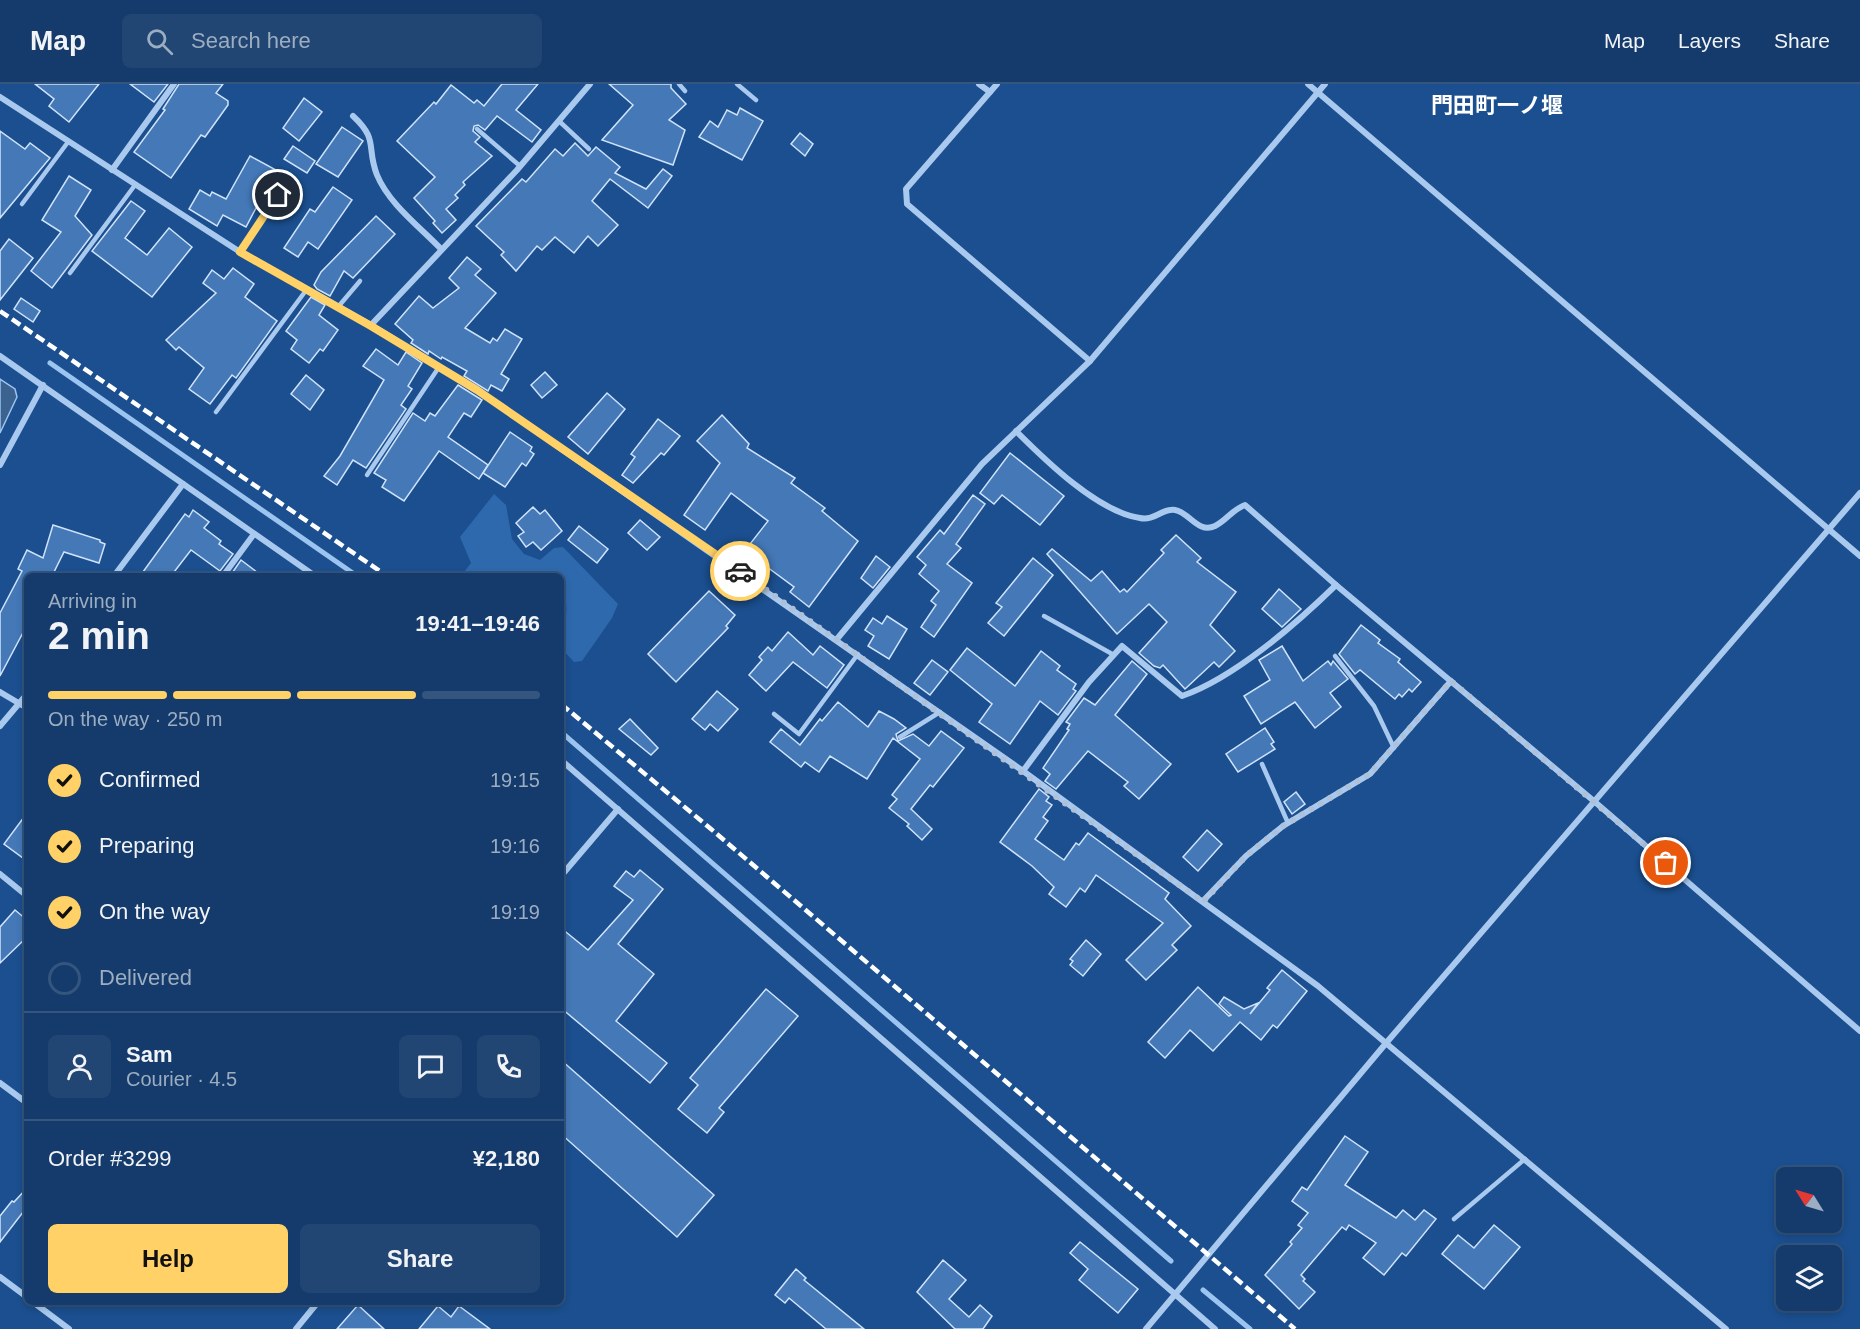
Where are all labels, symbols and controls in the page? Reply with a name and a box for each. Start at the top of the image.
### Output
search box [122,14,542,68]
text: Map [30,25,86,56]
icon: search [143,25,176,58]
text: Search here [191,28,311,53]
text: Map [1604,29,1645,52]
text: Layers [1678,29,1741,52]
text: Share [1774,29,1830,52]
district label: 門田町一ノ堰 [1431,93,1563,118]
pin [252,169,303,220]
icon: home [261,178,294,211]
courier [710,541,770,601]
icon: car [724,555,757,588]
text: Arriving in [48,590,137,612]
text: 19:41–19:46 [415,611,540,636]
text: 2 min [48,614,150,657]
text: On the way · 250 m [48,708,223,730]
icon: check [48,764,81,797]
text: Confirmed [99,767,200,792]
text: 19:15 [490,769,540,791]
icon: check [48,830,81,863]
text: Preparing [99,833,194,858]
text: 19:16 [490,835,540,857]
pin [1640,837,1691,888]
icon: bag [1649,846,1682,879]
icon: check [48,896,81,929]
text: On the way [99,899,210,924]
text: 19:19 [490,901,540,923]
text: Delivered [99,965,192,990]
button: person [48,1035,111,1098]
button: chat [399,1035,462,1098]
button: phone [477,1035,540,1098]
text: Sam [126,1042,172,1067]
text: Courier · 4.5 [126,1068,237,1090]
text: Order #3299 [48,1146,172,1171]
text: ¥2,180 [473,1146,540,1171]
north arrow [1776,1167,1842,1233]
map controls [1776,1167,1842,1311]
button: Help [48,1224,288,1293]
button: Share [300,1224,540,1293]
button: layers [1776,1245,1842,1311]

